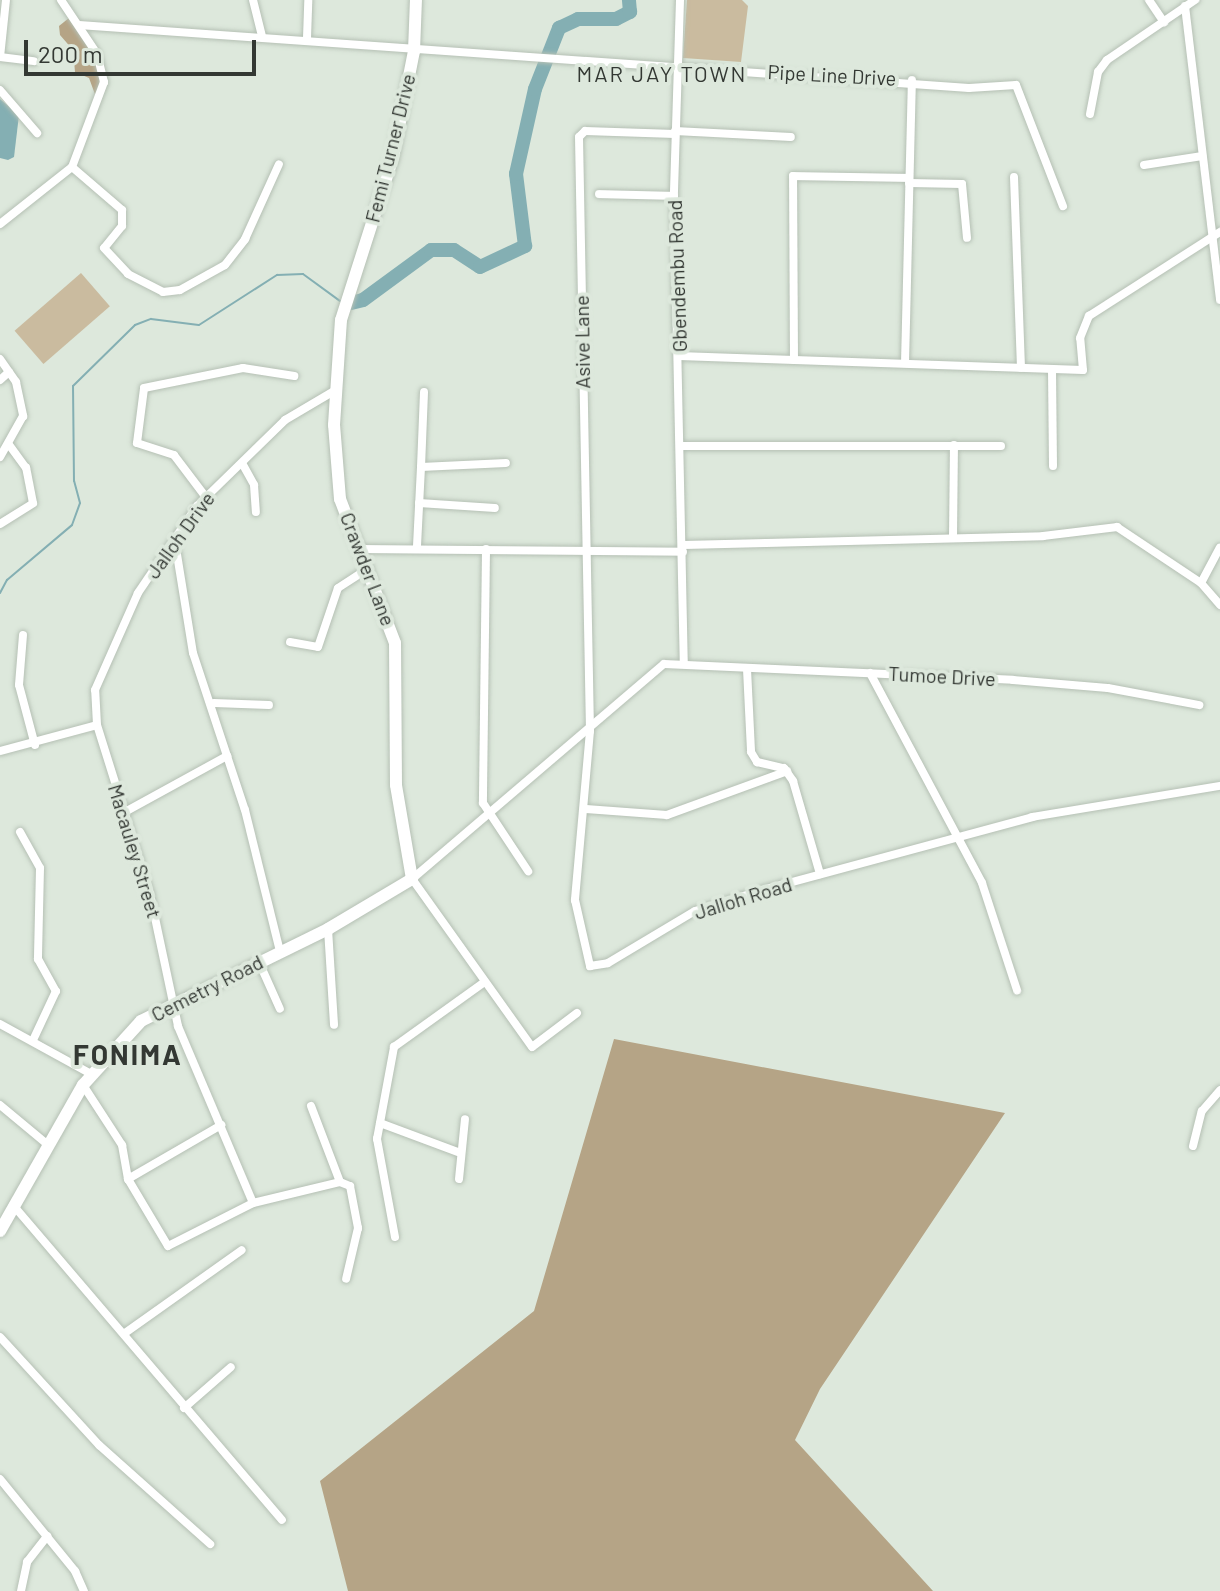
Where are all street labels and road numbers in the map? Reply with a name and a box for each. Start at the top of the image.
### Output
street label: Pipe Line Drive [767,60,897,90]
street label: Femi Turner Drive [360,71,420,225]
street label: Gbendembu Road [662,199,692,353]
street label: Asive Lane [569,295,595,389]
street label: Jalloh Drive [141,487,219,583]
street label: Crawder Lane [335,509,401,629]
street label: Tumoe Drive [888,661,996,691]
street label: Macauley Street [103,781,167,921]
street label: Jalloh Road [691,872,795,924]
street label: Cemetry Road [147,950,267,1026]

